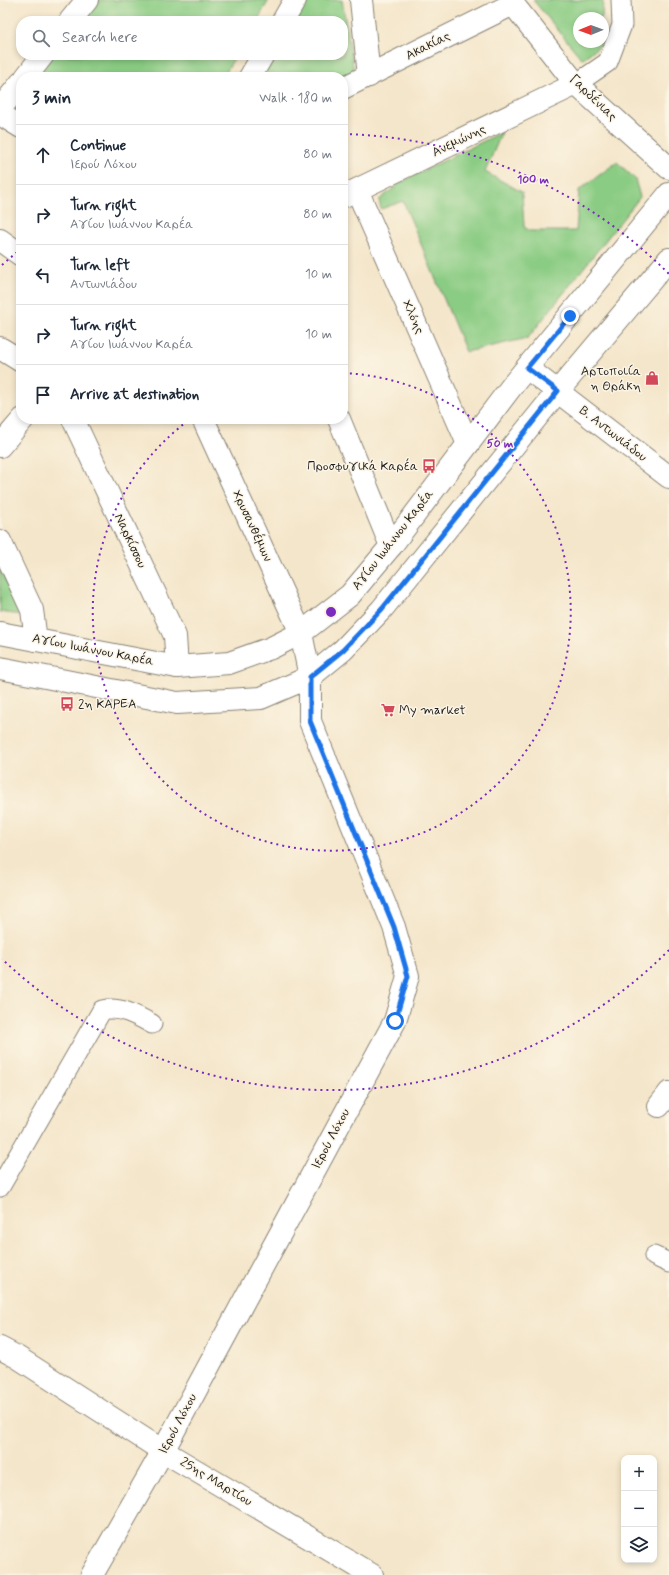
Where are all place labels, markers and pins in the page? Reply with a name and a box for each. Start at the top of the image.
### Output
place label: Αρτοποιία η Θράκη [581,363,641,395]
shop icon: Αρτοποιία η Θράκη [644,370,660,386]
place label: Προσφυγικά Καρέα [307,458,418,475]
bus stop icon: Προσφυγικά Καρέα [421,458,437,474]
centre of rings [324,605,338,619]
bus stop icon: 2η ΚΑΡΕΑ [59,696,75,712]
place label: 2η ΚΑΡΕΑ [78,696,137,713]
supermarket icon: My market [380,702,396,718]
place label: My market [399,702,466,719]

